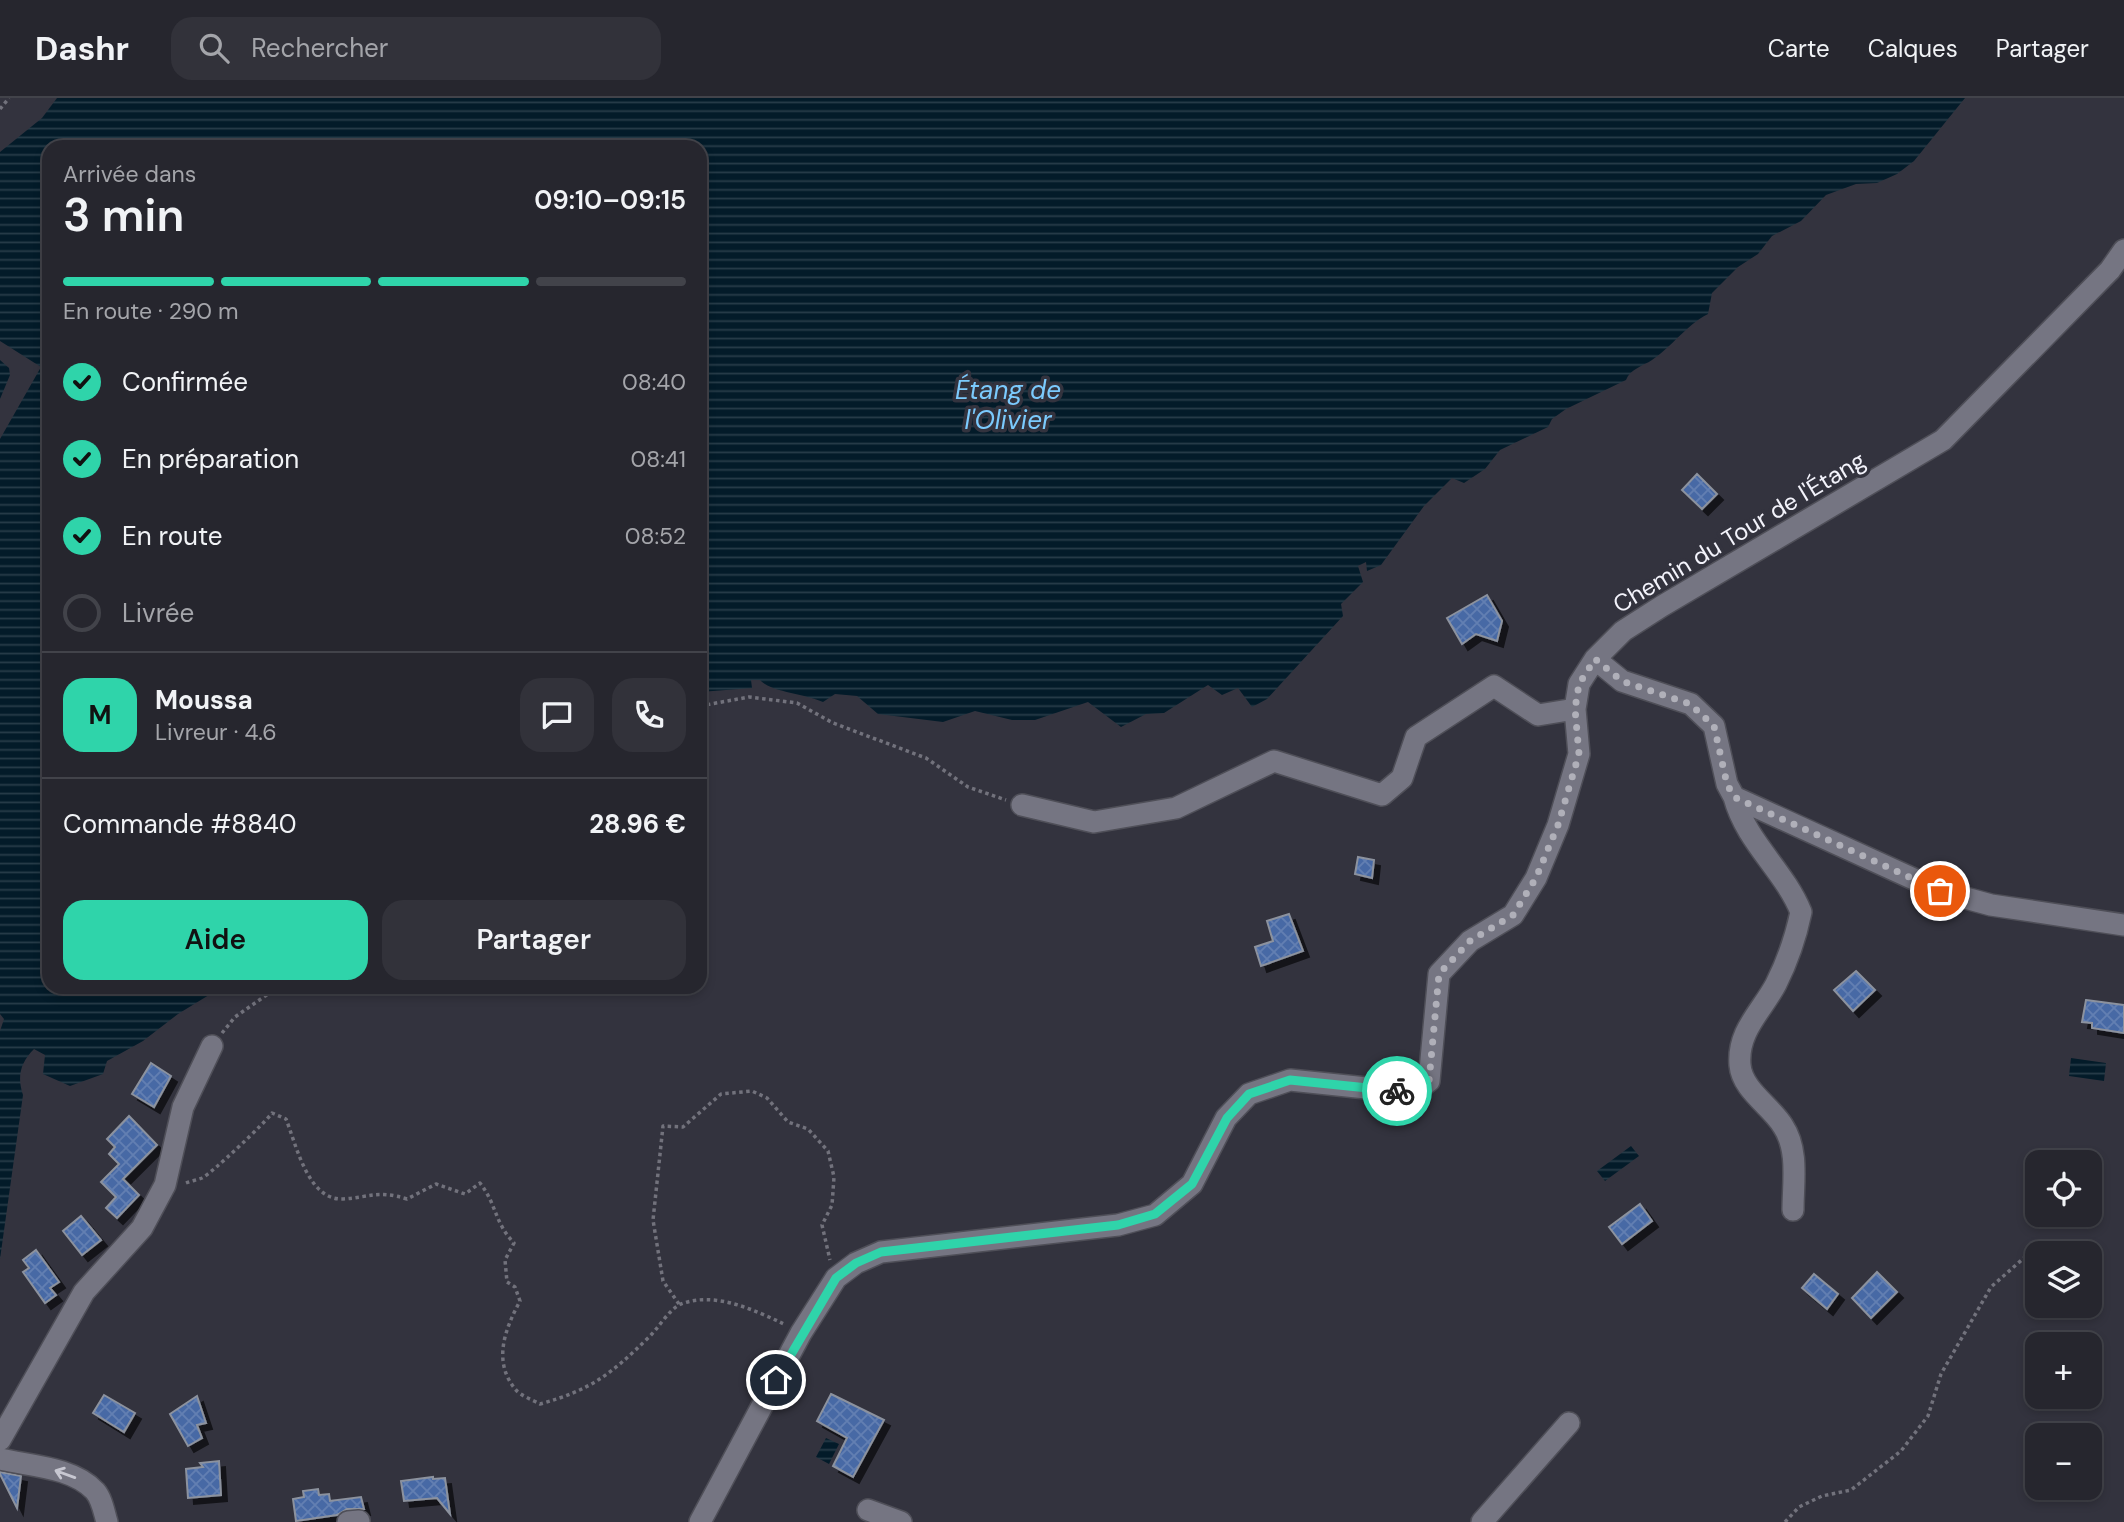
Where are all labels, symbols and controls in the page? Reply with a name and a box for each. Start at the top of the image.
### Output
search box [171,17,661,80]
text: Dashr [35,27,129,70]
icon: search [195,29,233,67]
text: Rechercher [251,31,388,65]
text: Carte [1768,33,1830,64]
text: Calques [1868,33,1958,64]
text: Partager [1996,33,2089,64]
text: Arrivée dans [63,159,196,189]
text: 09:10–09:15 [534,183,686,217]
text: 3 min [63,185,184,245]
text: En route · 290 m [63,296,239,326]
icon: check [63,363,101,401]
text: Confirmée [122,365,248,399]
text: 08:40 [622,367,686,397]
water label: Étang de l'Olivier [955,373,1061,437]
icon: check [63,440,101,478]
text: En préparation [122,442,299,476]
text: 08:41 [631,444,686,474]
street label: Chemin du Tour de l'Étang [1607,444,1871,620]
icon: check [63,517,101,555]
text: En route [122,519,223,553]
text: 08:52 [625,521,686,551]
text: Livrée [122,596,194,630]
button: chat [520,678,594,752]
button: phone [612,678,686,752]
text: Moussa [155,683,253,717]
text: M [88,698,112,732]
text: Livreur · 4.6 [155,717,277,747]
text: Commande #8840 [63,807,297,841]
text: 28.96 € [589,807,686,841]
pin [1910,861,1970,921]
icon: bag [1921,872,1959,910]
button: Aide [63,900,368,980]
button: Partager [382,900,686,980]
courier [1362,1056,1432,1126]
icon: bike [1378,1072,1416,1110]
map controls [2025,1150,2102,1500]
button: locate [2025,1150,2102,1227]
button: layers [2025,1241,2102,1318]
button: + [2025,1332,2102,1409]
pin [746,1350,806,1410]
icon: home [757,1361,795,1399]
button: − [2025,1423,2102,1500]
one-way arrow [55,1467,77,1480]

